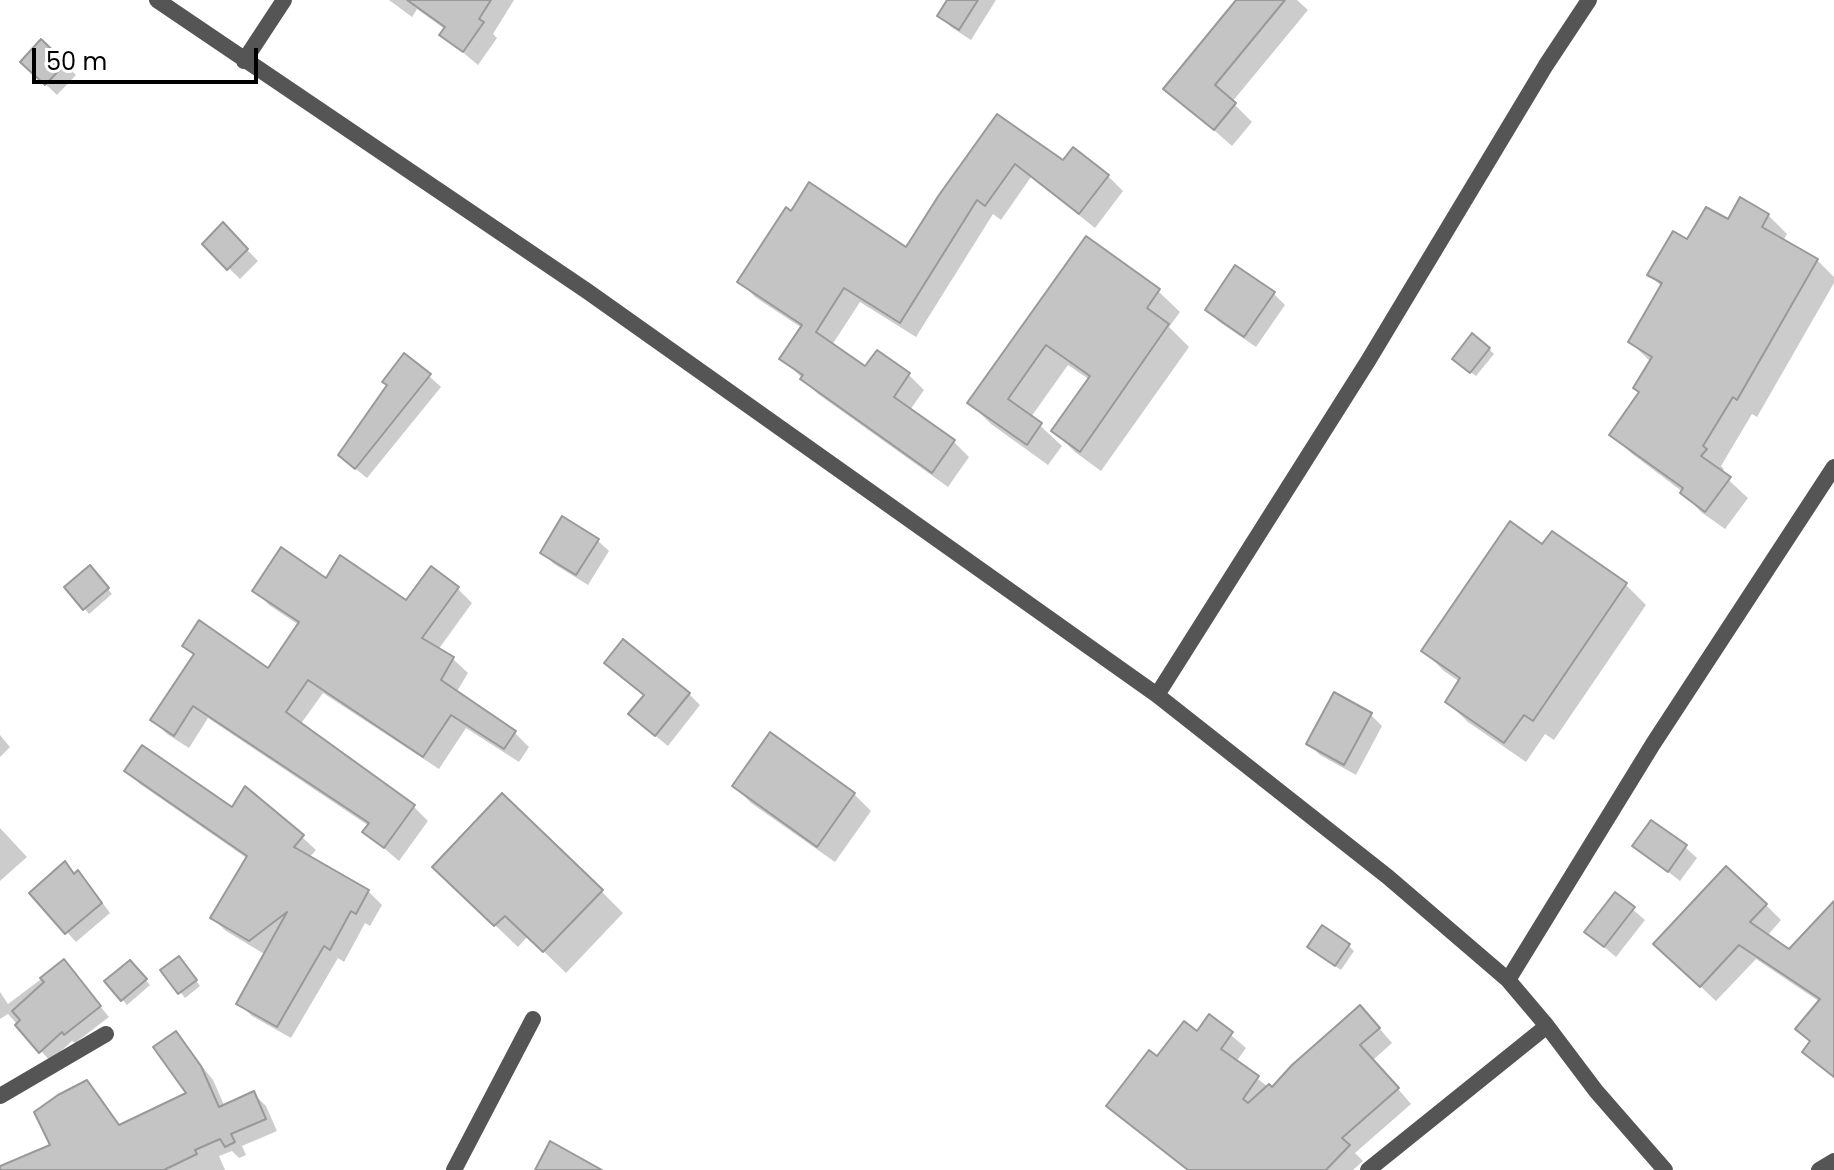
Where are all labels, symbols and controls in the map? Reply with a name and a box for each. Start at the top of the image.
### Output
scale bar [36,32,262,82]
text: 50 m [46,45,107,78]

